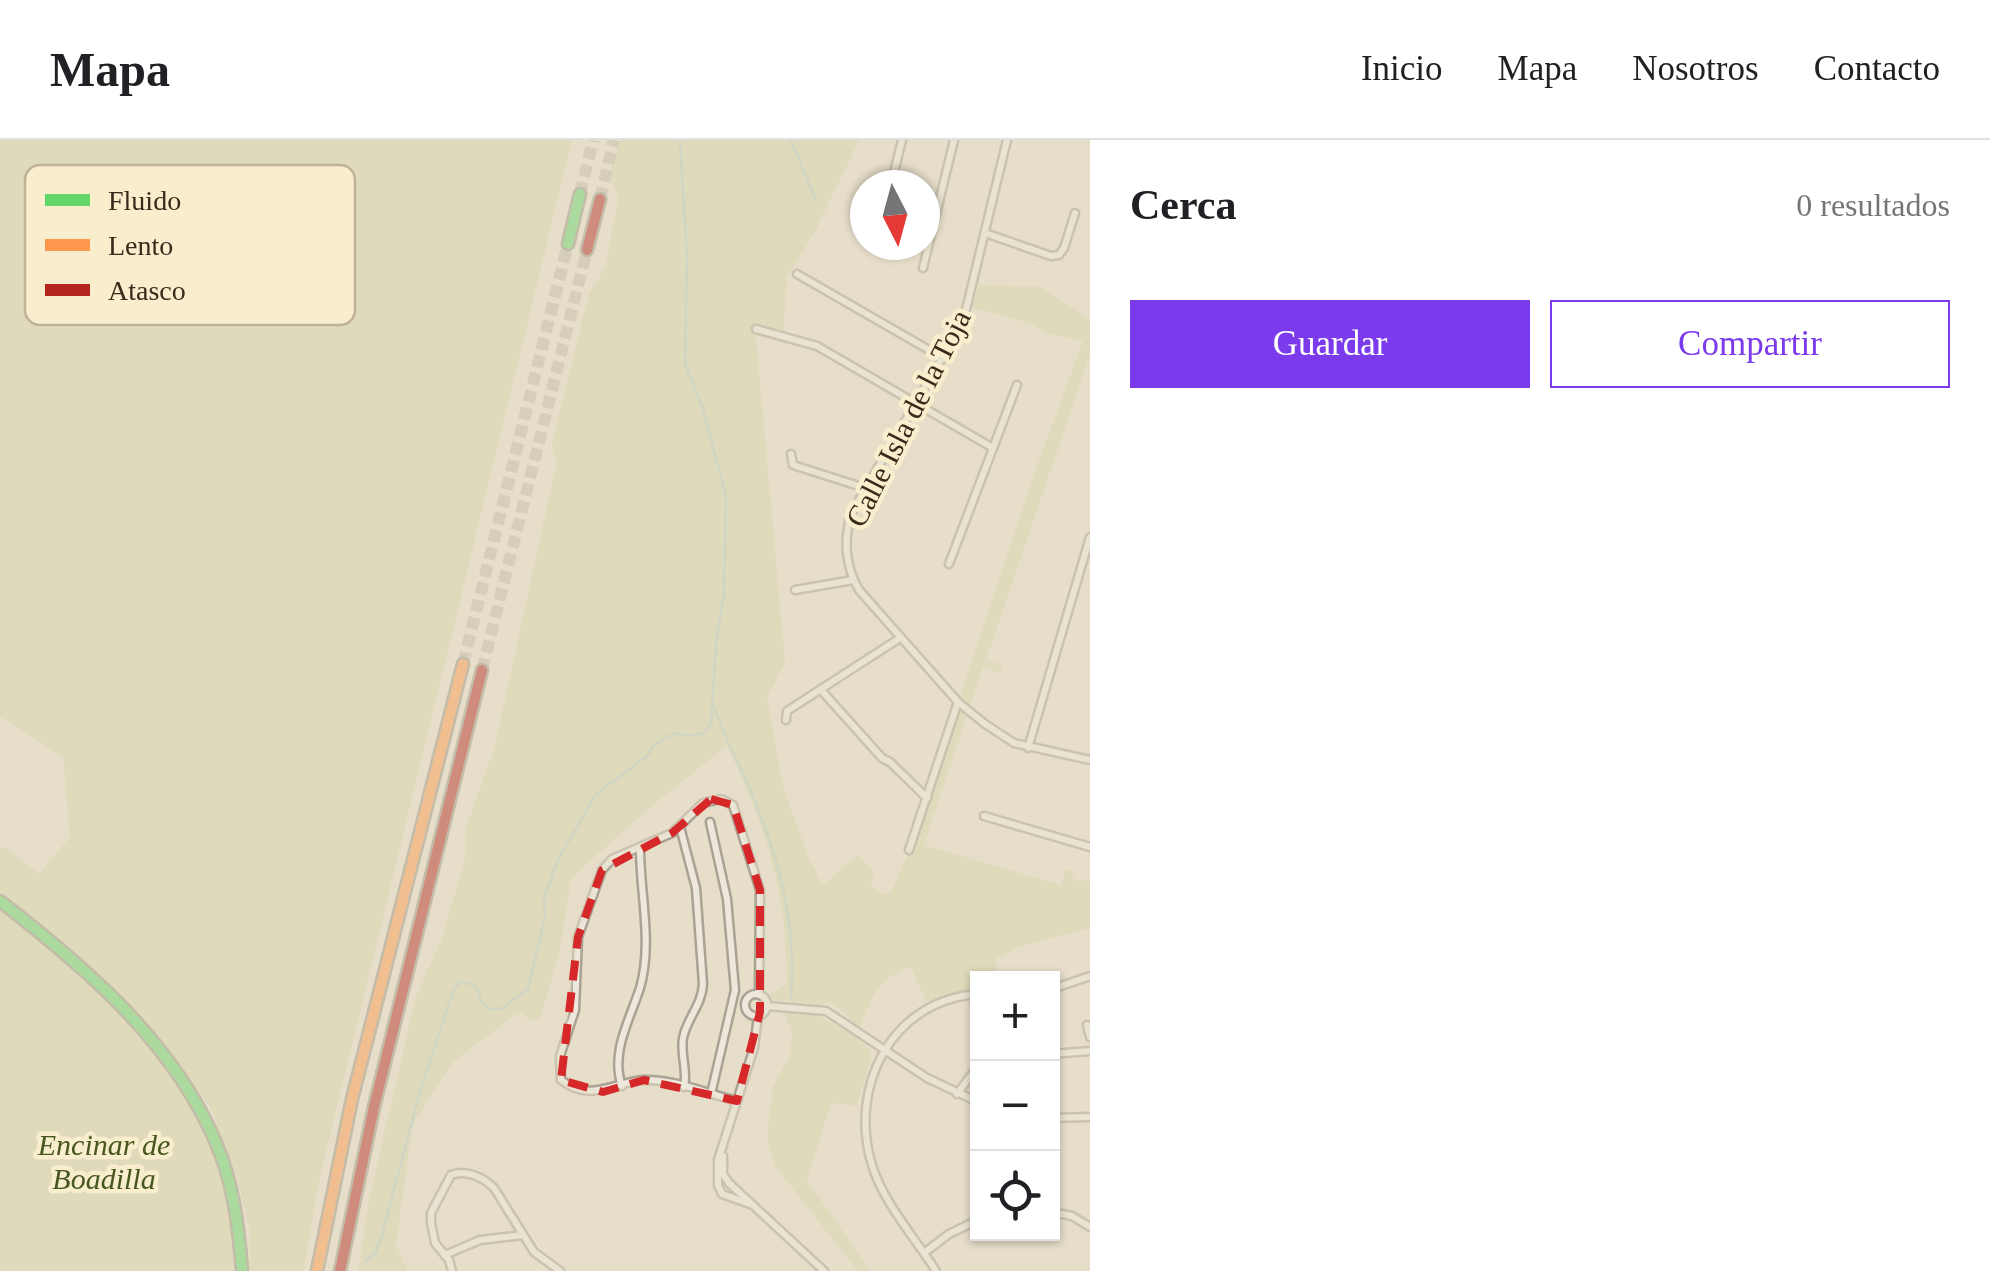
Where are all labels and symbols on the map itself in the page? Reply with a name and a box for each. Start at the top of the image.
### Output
legend [25,165,355,325]
north arrow [850,170,940,260]
text: Fluido [108,185,181,216]
text: Lento [108,230,173,261]
text: Atasco [108,275,186,306]
street label: Calle Isla de la Toja [839,304,977,532]
park label: Encinar de Boadilla [37,1128,170,1195]

